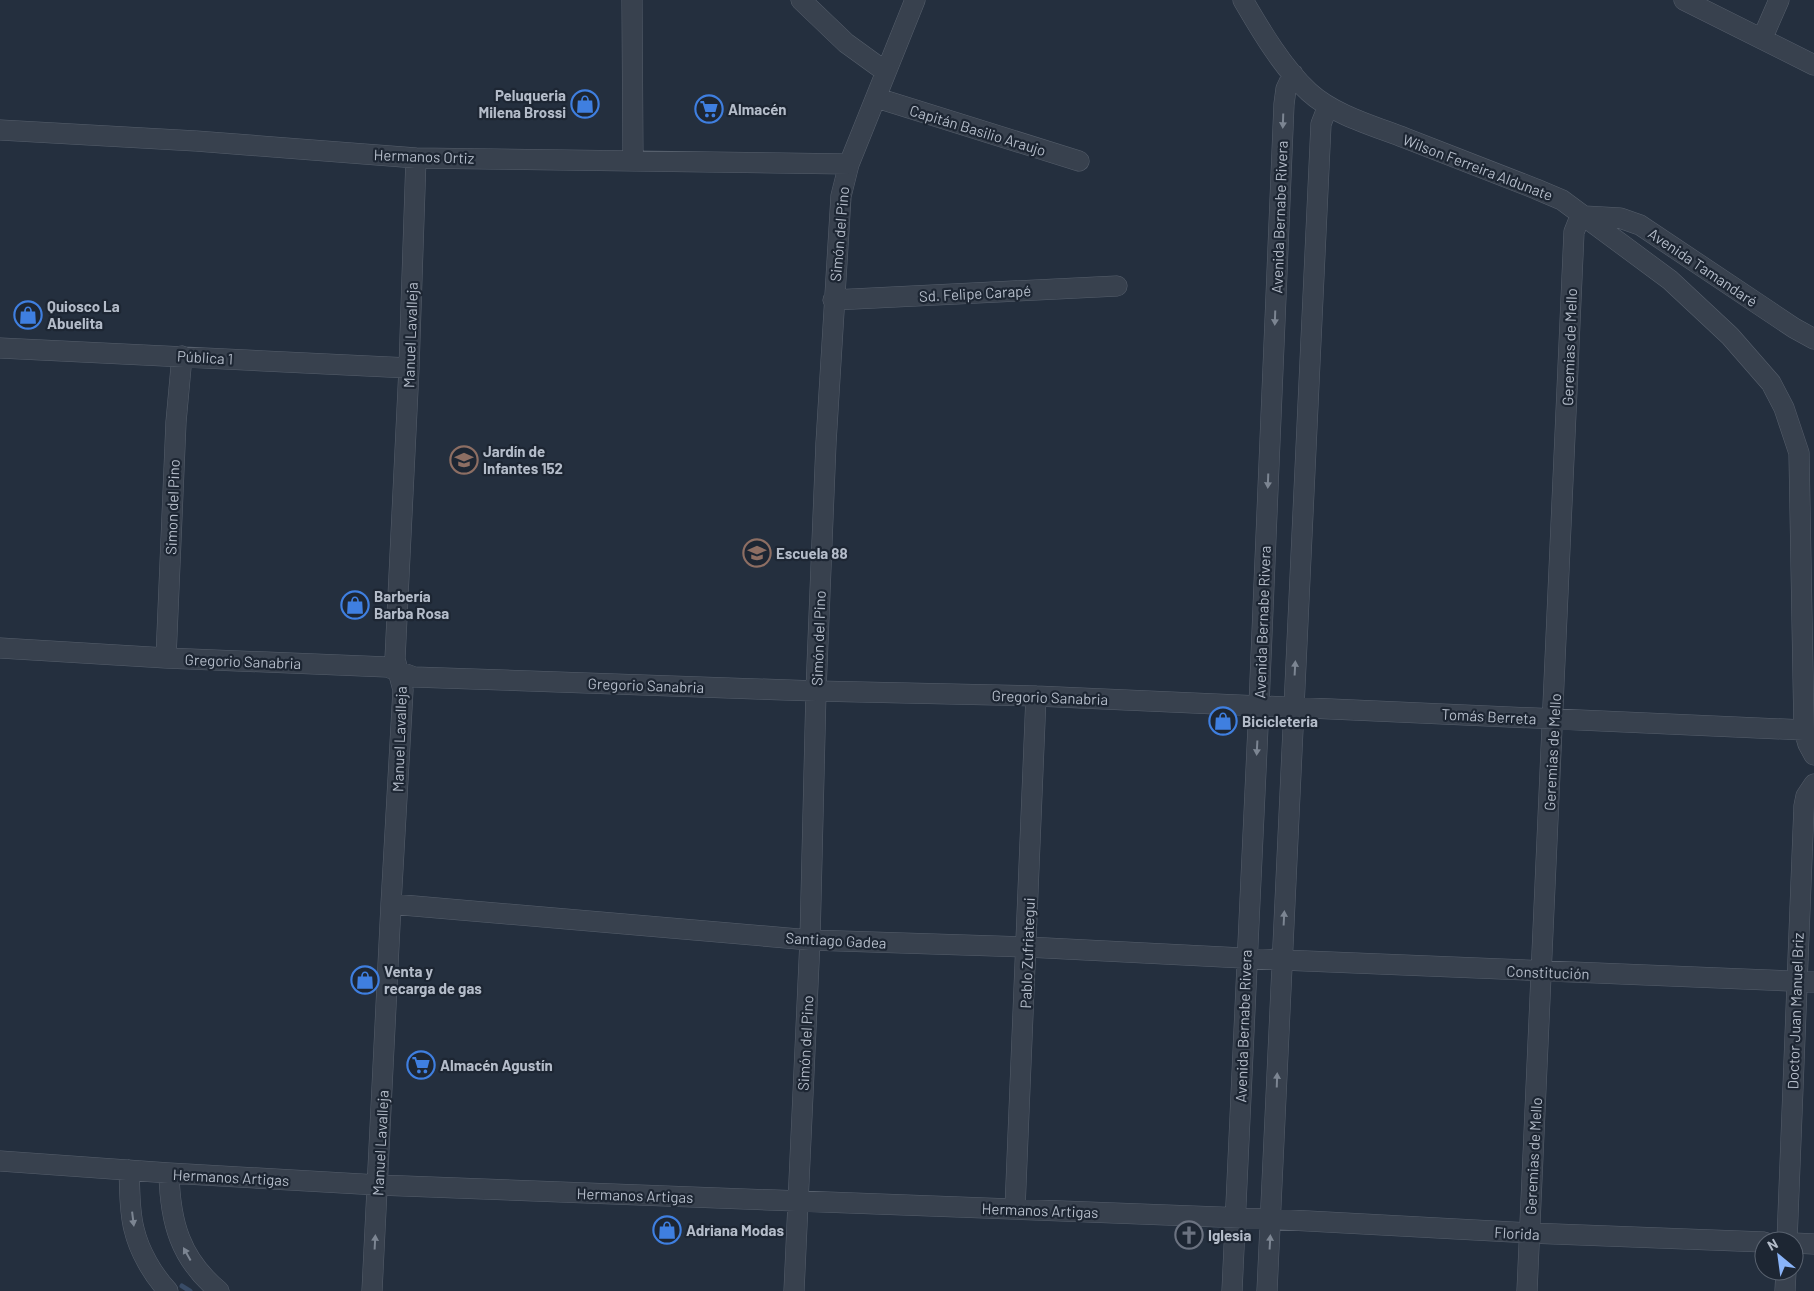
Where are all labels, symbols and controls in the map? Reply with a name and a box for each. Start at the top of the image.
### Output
place label: Peluqueria Milena Brossi [478,86,566,121]
shop icon: Peluqueria Milena Brossi [570,89,600,119]
supermarket icon: Almacén [694,94,724,124]
place label: Almacén [728,100,787,118]
street label: Capitán Basilio Araujo [908,101,1048,159]
one-way arrow [1279,113,1287,129]
street label: Wilson Ferreira Aldunate [1400,130,1556,204]
street label: Avenida Bernabe Rivera [1267,140,1291,294]
street label: Hermanos Ortiz [373,145,475,167]
street label: Simón del Pino [826,186,852,282]
street label: Avenida Tamandaré [1645,224,1761,310]
street label: Sd. Felipe Carapé [918,281,1032,305]
street label: Manuel Lavalleja [399,282,421,388]
street label: Geremias de Mello [1558,288,1580,406]
place label: Quiosco La Abuelita [47,297,120,332]
shop icon: Quiosco La Abuelita [13,300,43,330]
one-way arrow [1270,310,1278,326]
street label: Pública 1 [176,347,234,367]
place label: Jardín de Infantes 152 [483,442,563,477]
school or university icon: Jardín de Infantes 152 [449,445,479,475]
street label: Simon del Pino [161,459,183,555]
one-way arrow [1264,473,1272,489]
school or university icon: Escuela 88 [742,538,772,568]
place label: Escuela 88 [776,544,848,562]
street label: Avenida Bernabe Rivera [1250,545,1274,699]
place label: Barbería Barba Rosa [374,587,449,622]
shop icon: Barbería Barba Rosa [340,590,370,620]
street label: Simón del Pino [807,590,829,686]
street label: Gregorio Sanabria [184,650,302,672]
one-way arrow [1292,660,1300,676]
street label: Gregorio Sanabria [587,674,705,696]
street label: Manuel Lavalleja [388,686,410,792]
street label: Gregorio Sanabria [991,686,1109,708]
street label: Geremias de Mello [1540,693,1564,811]
street label: Tomás Berreta [1441,705,1537,727]
shop icon: Bicicleteria [1208,706,1238,736]
place label: Bicicleteria [1242,712,1318,730]
one-way arrow [1252,740,1260,756]
street label: Pablo Zufriategui [1016,897,1038,1009]
one-way arrow [1280,909,1288,925]
street label: Santiago Gadea [785,928,887,952]
street label: Doctor Juan Manuel Briz [1783,932,1807,1090]
street label: Avenida Bernabe Rivera [1231,949,1255,1103]
place label: Venta y recarga de gas [384,962,482,997]
street label: Constitución [1506,962,1590,982]
shop icon: Venta y recarga de gas [350,965,380,995]
street label: Simón del Pino [794,995,816,1091]
supermarket icon: Almacén Agustín [406,1050,436,1080]
place label: Almacén Agustín [440,1056,553,1074]
one-way arrow [1273,1072,1281,1088]
street label: Manuel Lavalleja [368,1090,392,1196]
street label: Geremias de Mello [1521,1097,1545,1215]
street label: Hermanos Artigas [172,1165,290,1189]
street label: Hermanos Artigas [576,1184,694,1206]
street label: Hermanos Artigas [981,1199,1099,1221]
one-way arrow [129,1211,137,1227]
shop icon: Adriana Modas [652,1215,682,1245]
church icon: Iglesia [1174,1220,1204,1250]
place label: Adriana Modas [686,1221,784,1239]
street label: Florida [1494,1223,1540,1243]
place label: Iglesia [1208,1226,1251,1244]
north arrow [1754,1231,1804,1281]
one-way arrow [371,1234,379,1250]
one-way arrow [1266,1234,1274,1250]
text: N [1764,1235,1781,1254]
one-way arrow [183,1248,192,1261]

